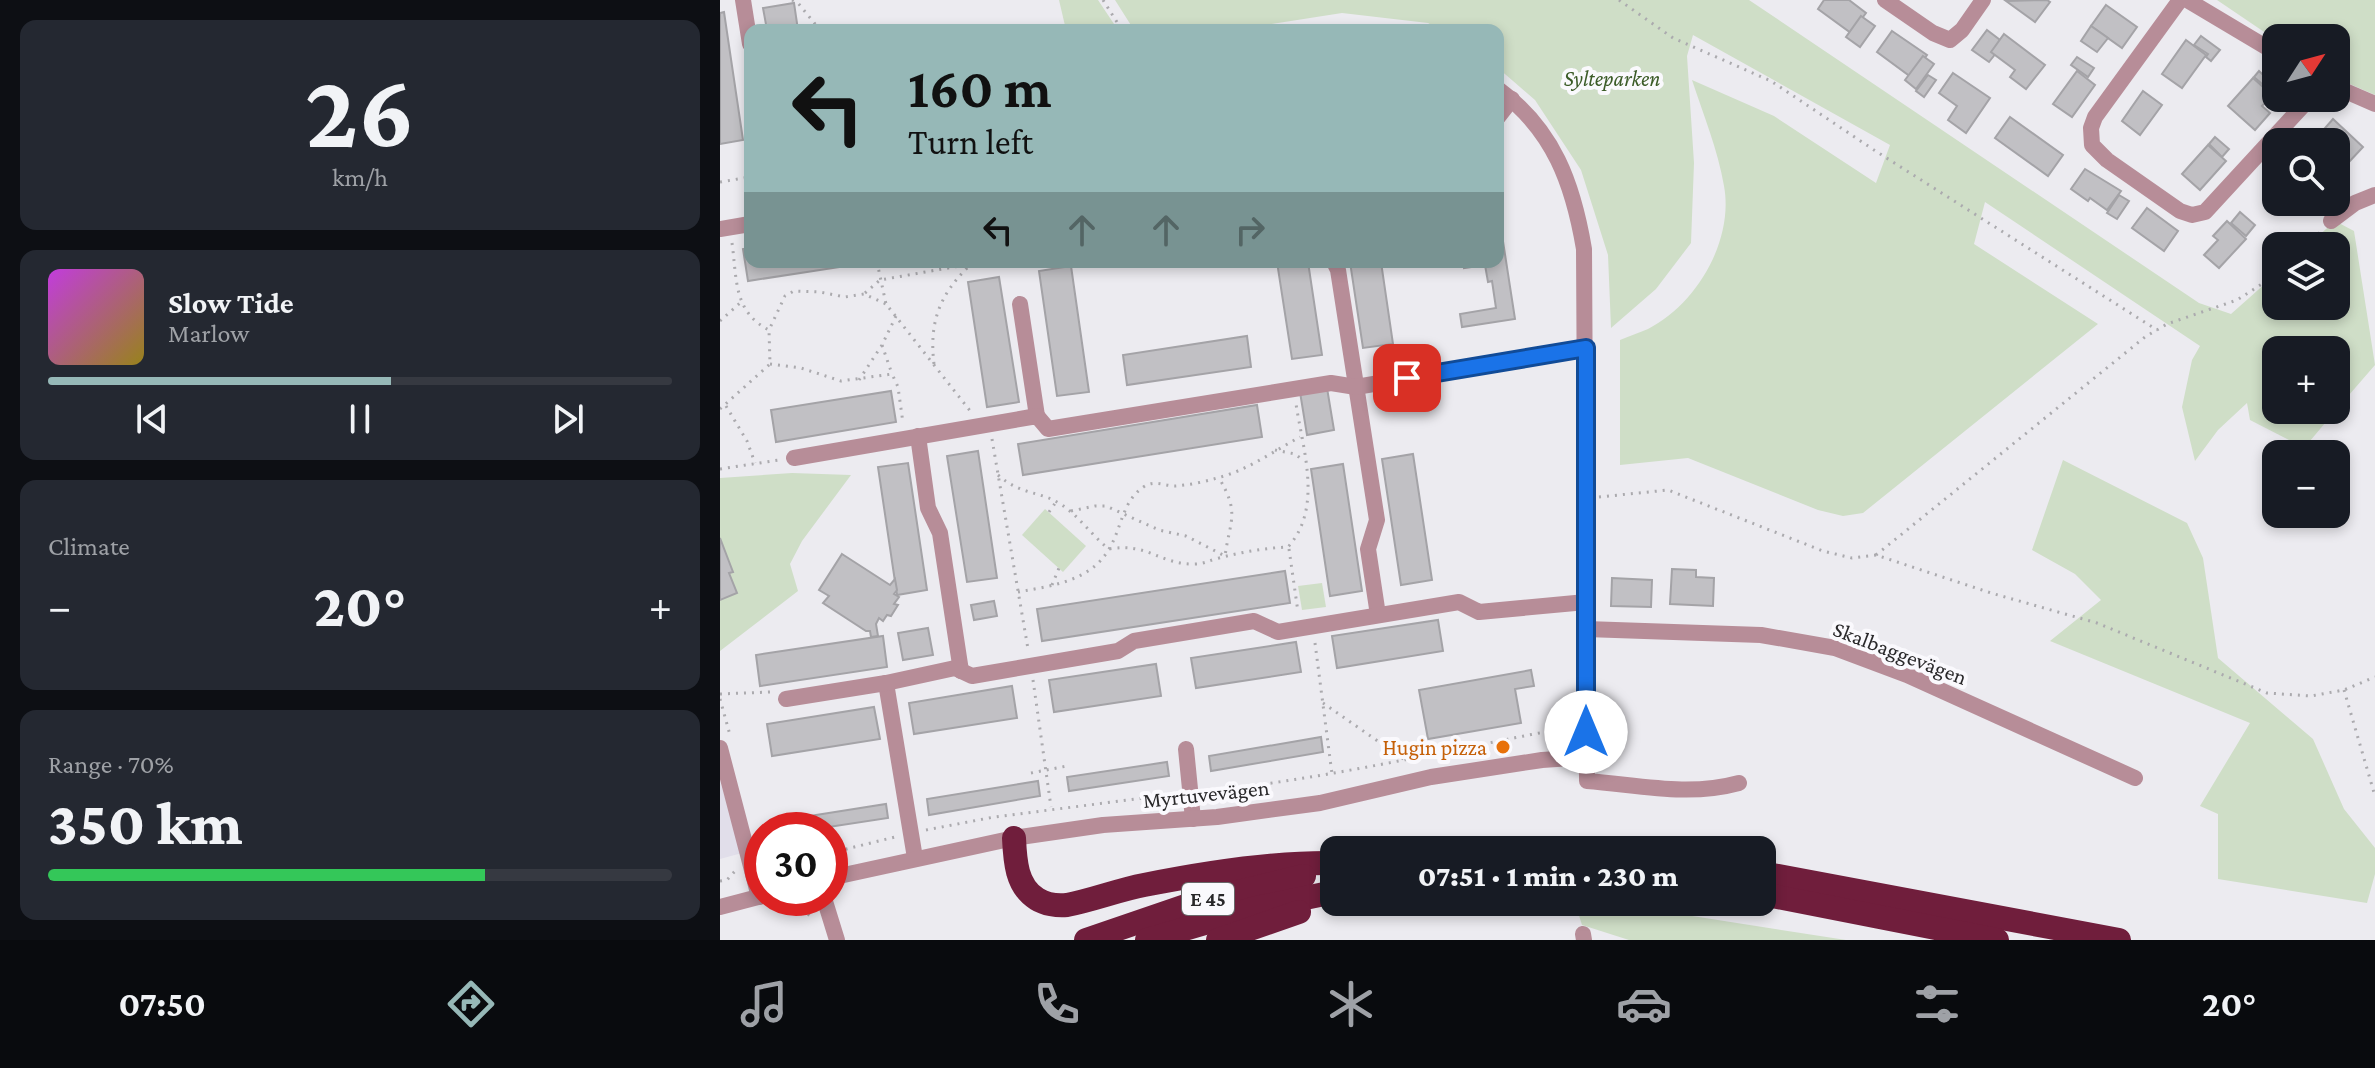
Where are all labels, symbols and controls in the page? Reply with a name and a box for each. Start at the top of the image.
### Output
north arrow [2262,24,2350,112]
map controls [2262,24,2350,528]
text: 26 [305,53,415,168]
icon: left [776,56,880,160]
text: 160 m [908,57,1052,119]
park label: Sylteparken [1564,66,1660,91]
text: Turn left [908,122,1033,162]
button: search [2262,128,2350,216]
text: km/h [332,163,388,192]
icon: left [976,208,1020,252]
icon: ahead [1060,208,1104,252]
icon: ahead [1144,208,1188,252]
icon: right [1228,208,1272,252]
button: layers [2262,232,2350,320]
text: Slow Tide [168,286,294,319]
text: Marlow [168,319,249,348]
button: + [2262,336,2350,424]
pin [1373,344,1441,412]
icon: arrive [1385,356,1429,400]
icon: previous [130,397,174,441]
icon: pause [338,397,382,441]
icon: next [546,397,590,441]
button: − [2262,440,2350,528]
text: Climate [48,532,130,561]
text: 20° [313,572,407,639]
text: − [48,582,71,630]
text: + [649,582,672,630]
street label: Skalbaggevägen [1830,616,1971,690]
position arrow [1544,690,1628,774]
place label: Hugin pizza [1382,735,1487,760]
marker: Hugin pizza [1494,738,1512,756]
text: Range · 70% [48,750,174,779]
street label: Myrtuvevägen [1142,775,1271,813]
text: 350 km [48,790,242,857]
speed limit sign: 30 [744,812,848,916]
text: 07:51 · 1 min · 230 m [1418,859,1678,892]
road number: E 45 [1182,883,1234,915]
icon: directions [443,976,499,1032]
icon: music [736,976,792,1032]
icon: phone [1029,976,1085,1032]
icon: climate [1323,976,1379,1032]
icon: car [1616,976,1672,1032]
icon: filters [1909,976,1965,1032]
text: 07:50 [119,984,206,1024]
text: 20° [2202,984,2256,1024]

